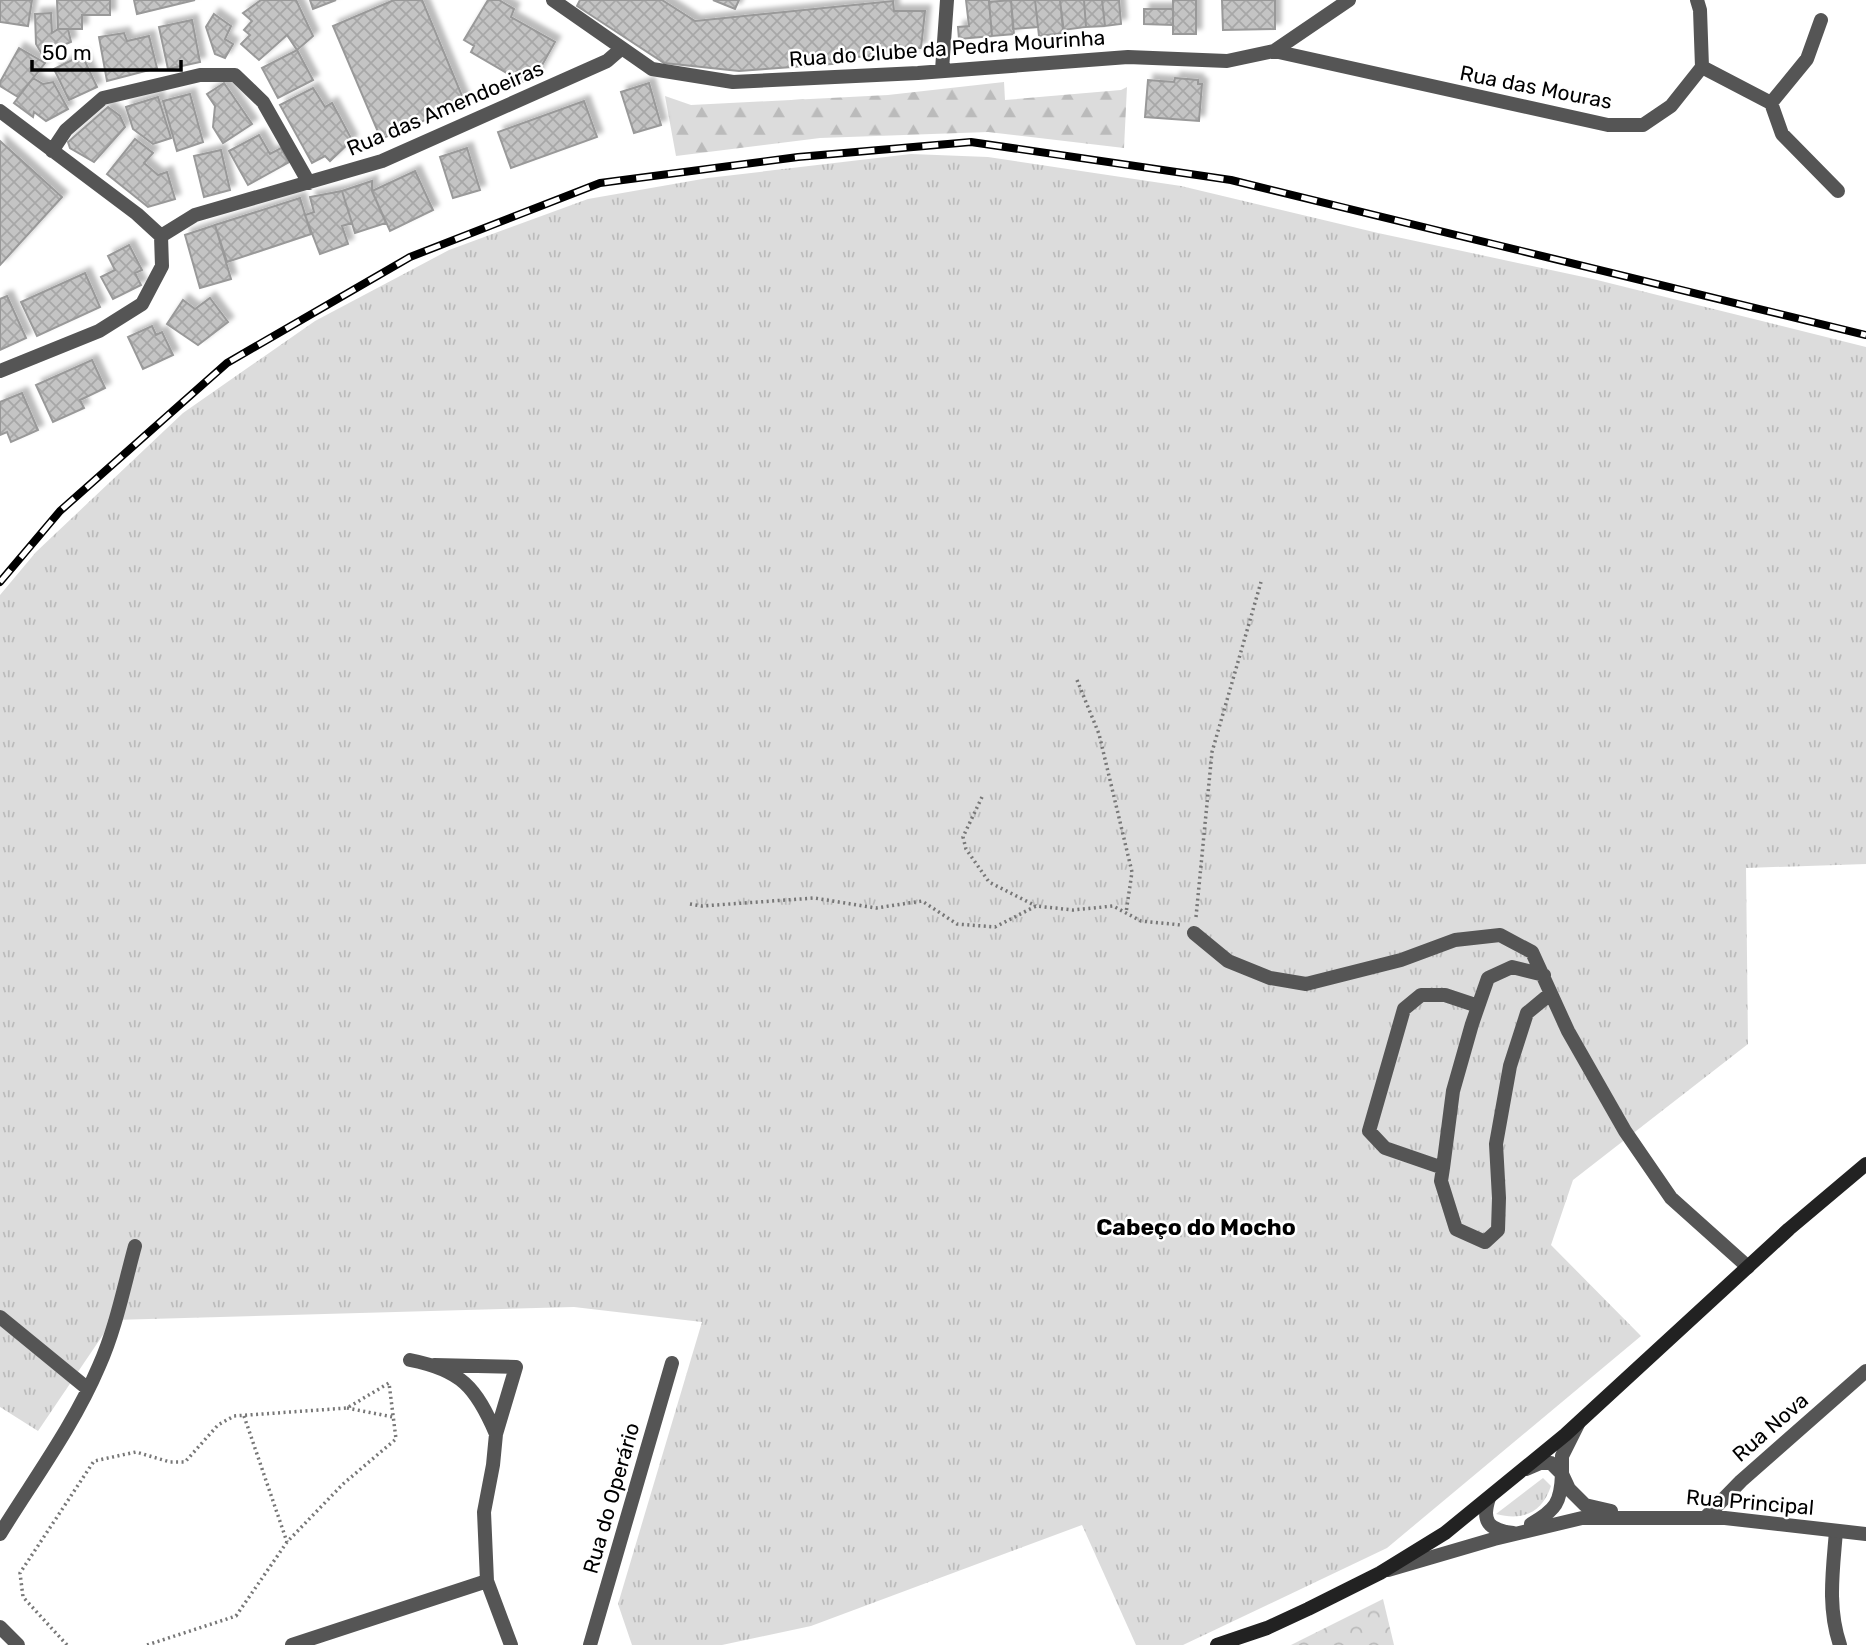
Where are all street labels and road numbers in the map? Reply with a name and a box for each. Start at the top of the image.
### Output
street label: Rua do Clube da Pedra Mourinha [788,24,1106,72]
street label: Rua das Amendoeiras [343,55,547,161]
street label: Rua das Mouras [1458,60,1614,114]
street label: Rua Nova [1727,1387,1813,1467]
street label: Rua do Operário [578,1420,644,1576]
street label: Rua Principal [1685,1484,1815,1520]

